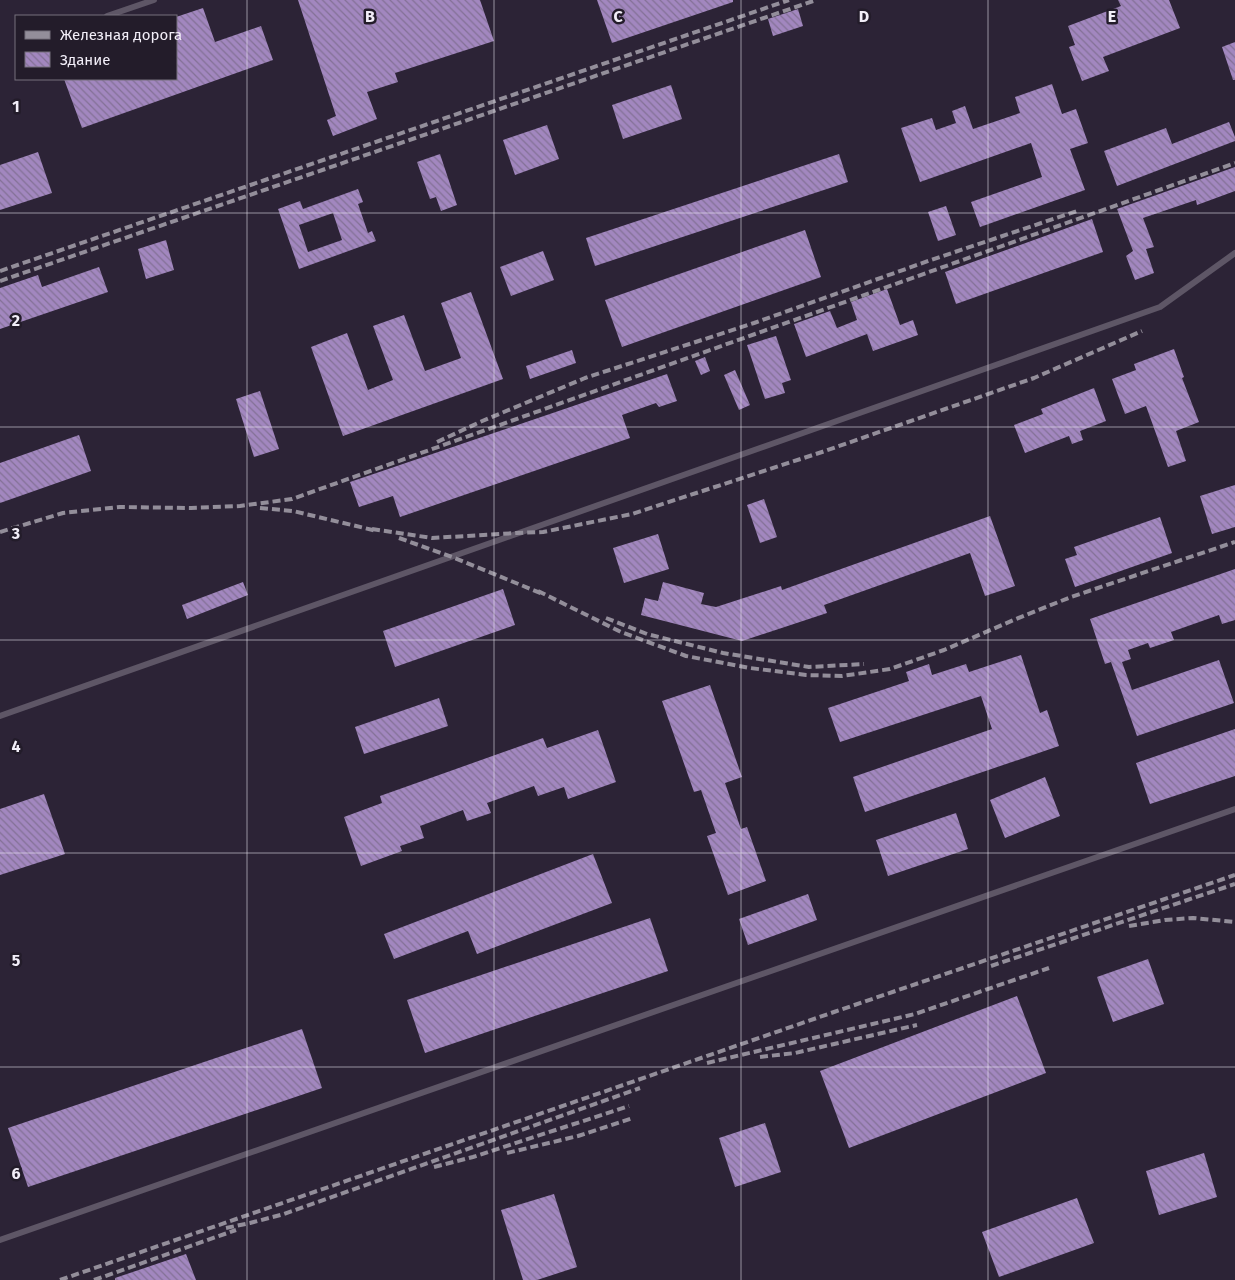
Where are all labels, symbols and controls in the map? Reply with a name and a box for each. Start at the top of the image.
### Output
text: B [365,7,375,26]
text: C [613,7,623,26]
text: D [859,7,869,26]
text: E [1108,7,1116,26]
legend [15,15,178,80]
text: Железная дорога [60,26,182,44]
text: Здание [60,51,110,69]
text: 1 [12,97,20,116]
text: 2 [12,311,20,330]
text: 3 [11,524,20,543]
text: 4 [11,737,21,756]
text: 5 [12,951,21,970]
text: 6 [11,1164,21,1183]

